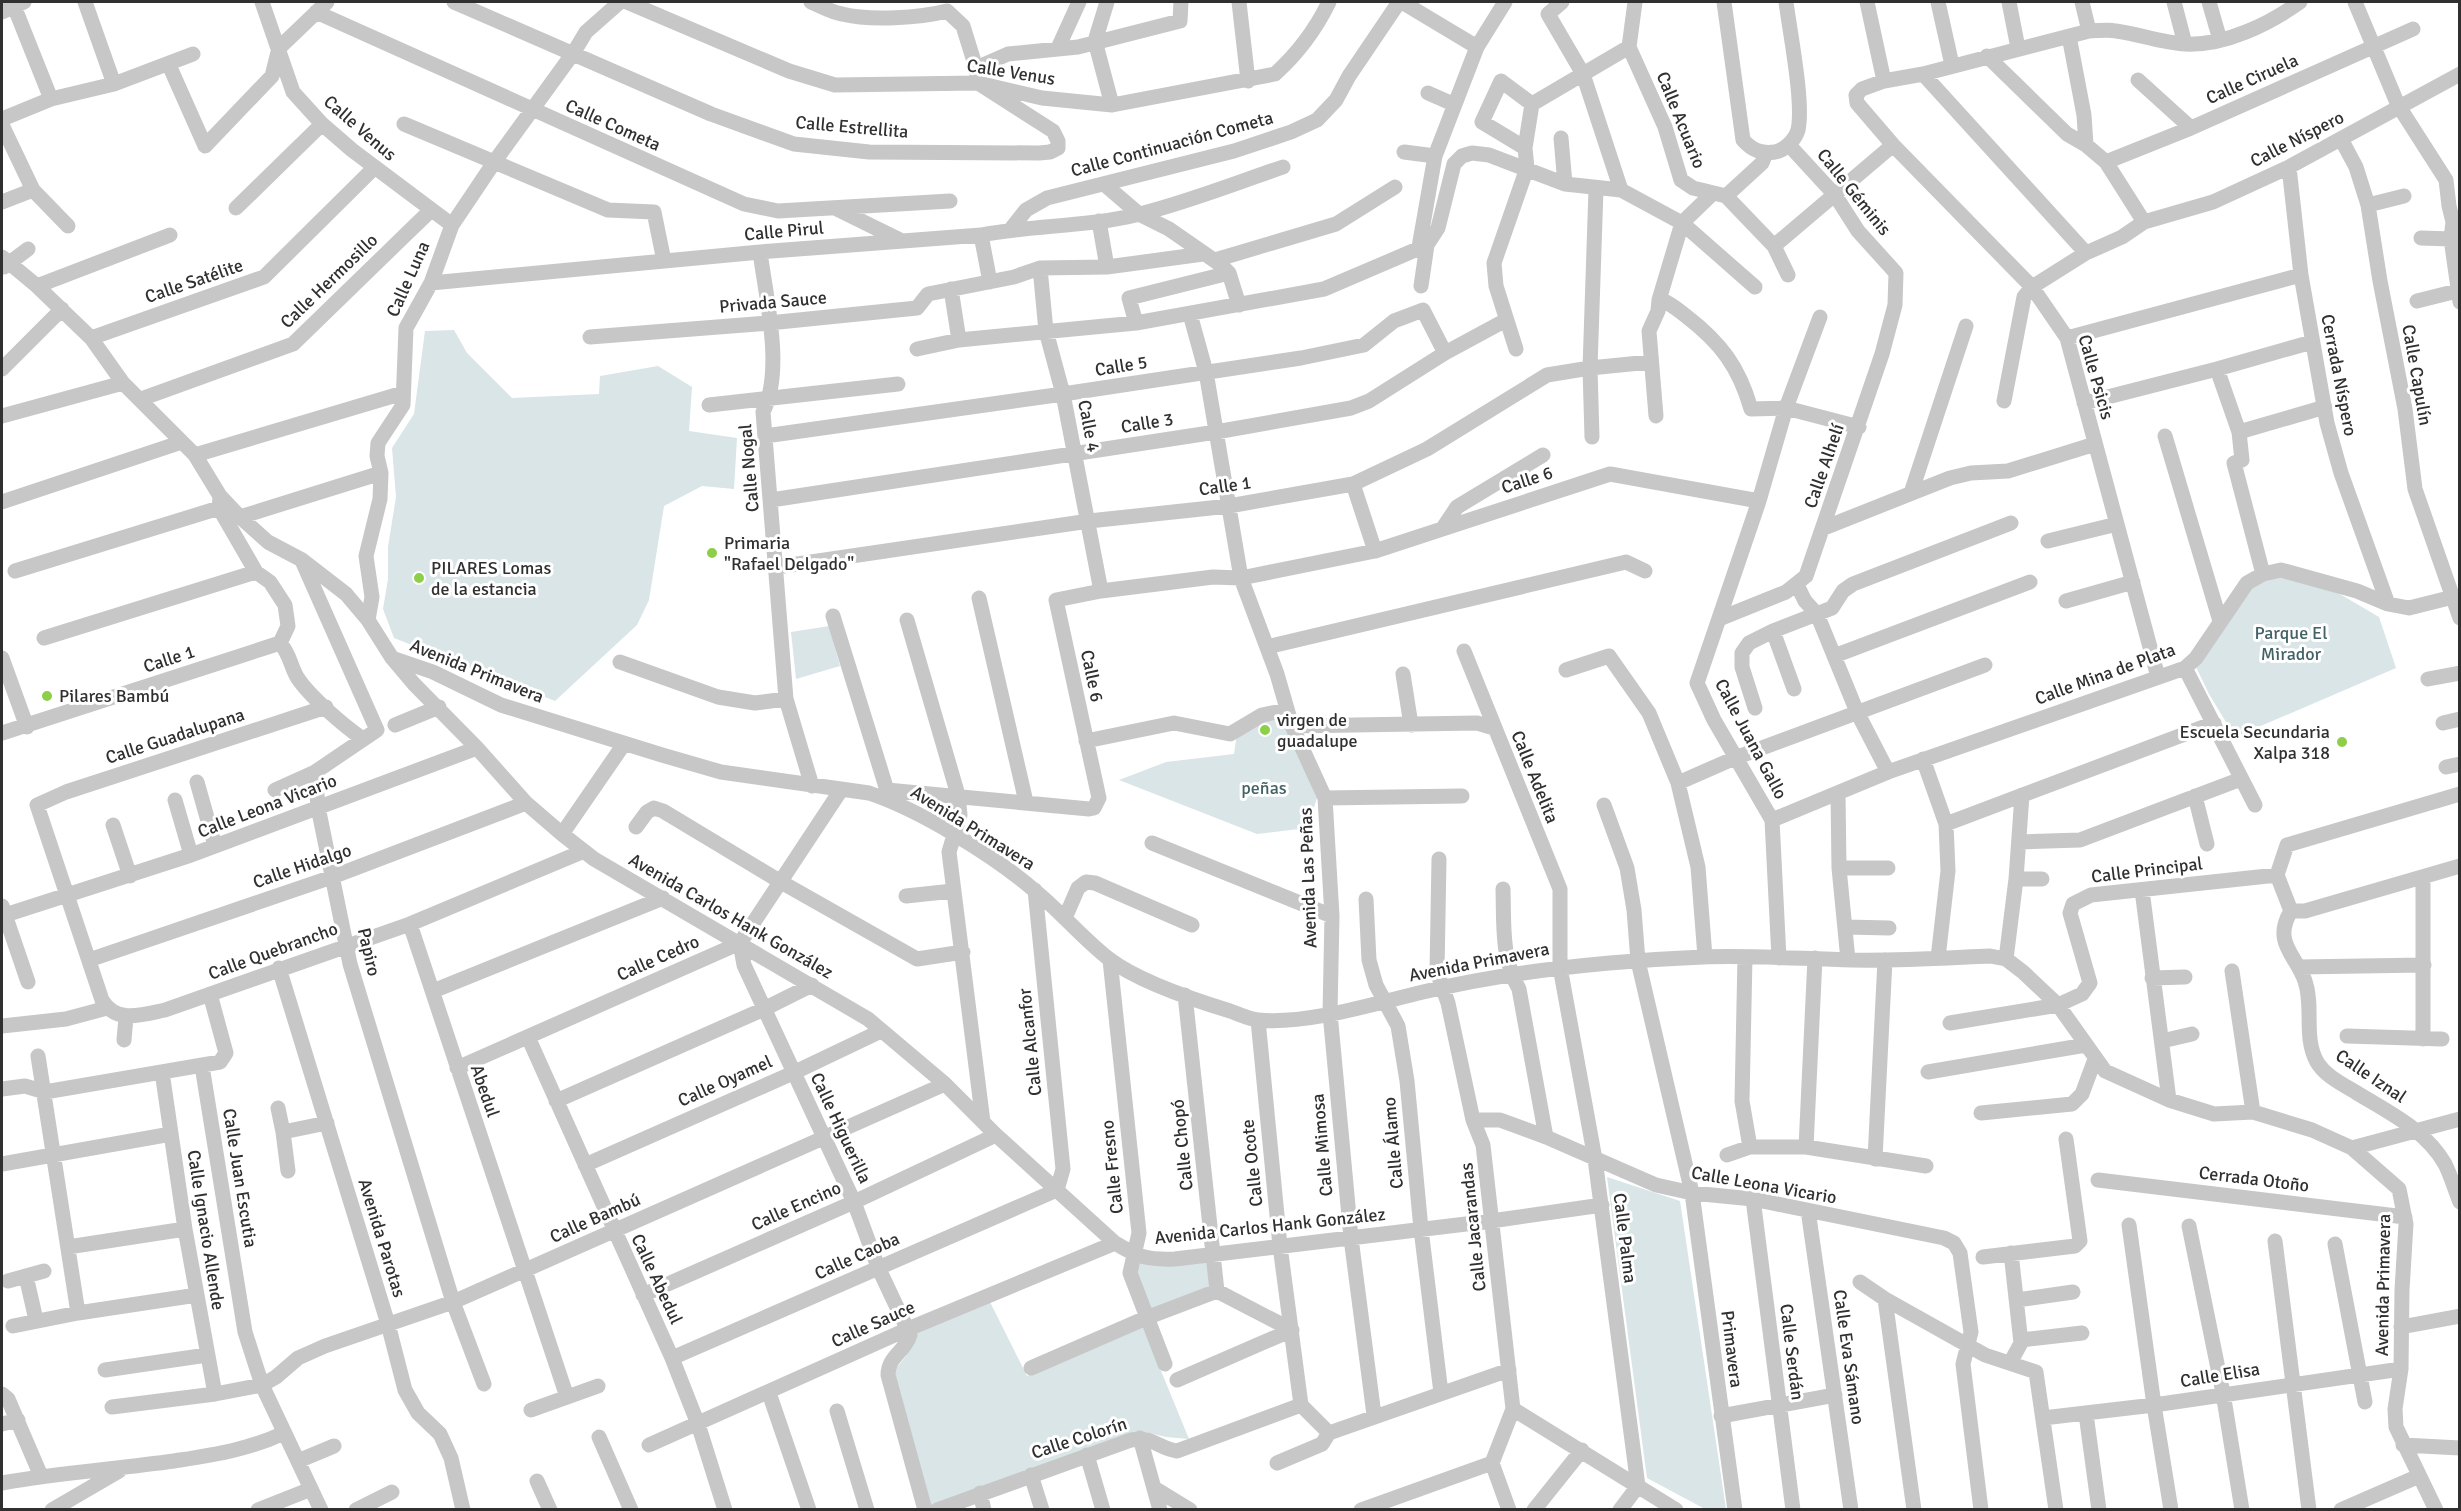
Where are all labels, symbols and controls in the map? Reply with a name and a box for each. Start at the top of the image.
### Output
street label: Calle Ciruela [2202,49,2302,109]
street label: Calle Venus [965,54,1057,90]
street label: Calle Acuario [1652,68,1710,172]
street label: Calle Venus [319,90,401,166]
street label: Calle Cometa [562,94,664,156]
street label: Calle Continuación Cometa [1068,106,1276,182]
street label: Calle Níspero [2246,106,2348,172]
street label: Calle Estrellita [795,111,909,143]
street label: Calle Géminis [1812,144,1896,240]
street label: Calle Pirul [743,217,825,245]
street label: Calle Hermosillo [276,229,382,333]
street label: Calle Luna [382,238,434,320]
street label: Calle Satélite [142,254,246,308]
street label: Privada Sauce [718,286,828,318]
street label: Cerrada Níspero [2316,312,2362,438]
street label: Calle Capulín [2397,323,2437,427]
street label: Calle Psicis [2073,332,2119,422]
street label: Calle 5 [1093,351,1149,381]
street label: Calle 4 [1073,398,1105,454]
street label: Calle 3 [1119,408,1175,438]
street label: Calle Alhelí [1799,421,1849,511]
street label: Calle Nogal [734,423,764,513]
street label: Calle 6 [1499,461,1555,499]
street label: Calle 1 [1197,471,1253,501]
place label: Primaria "Rafael Delgado" [724,532,854,575]
marker: Primaria "Rafael Delgado" [705,546,719,560]
place label: PILARES Lomas de la estancia [431,557,551,600]
marker: PILARES Lomas de la estancia [412,571,426,585]
park label: Parque El Mirador [2254,622,2328,665]
street label: Avenida Primavera [407,634,547,708]
street label: Calle Mina de Plata [2032,638,2178,710]
street label: Calle 1 [141,640,197,678]
street label: Calle 6 [1076,648,1108,704]
street label: Calle Juana Gallo [1710,675,1792,803]
place label: Pilares Bambú [59,685,169,707]
marker: Pilares Bambú [40,689,54,703]
street label: Calle Guadalupana [103,703,247,769]
place label: virgen de guadalupe [1277,709,1358,752]
place label: Escuela Secundaria Xalpa 318 [2179,721,2330,764]
marker: virgen de guadalupe [1258,723,1272,737]
street label: Calle Adelita [1506,727,1564,827]
marker: Escuela Secundaria Xalpa 318 [2335,735,2349,749]
street label: Calle Leona Vicario [194,769,340,843]
park label: peñas [1241,777,1287,799]
street label: Avenida Primavera [907,781,1039,875]
street label: Avenida Las Peñas [1295,807,1321,949]
street label: Calle Hidalgo [250,839,354,893]
street label: Avenida Carlos Hank González [625,848,837,984]
street label: Calle Principal [2090,852,2204,888]
street label: Calle Quebrancho [205,917,341,985]
street label: Papiro [353,926,385,978]
street label: Calle Cedro [613,930,703,986]
street label: Avenida Primavera [1407,938,1551,986]
street label: Calle Alcanfor [1013,987,1047,1097]
street label: Calle Iznal [2331,1044,2411,1108]
street label: Calle Oyamel [674,1050,776,1112]
street label: Abedul [466,1062,504,1120]
street label: Calle Higuerilla [806,1069,876,1187]
street label: Calle Mimosa [1307,1093,1337,1197]
street label: Calle Álamo [1378,1096,1408,1190]
street label: Calle Chopó [1166,1098,1198,1192]
street label: Calle Juan Escutia [218,1107,262,1249]
street label: Calle Ocote [1236,1118,1268,1208]
street label: Calle Fresno [1096,1119,1128,1215]
street label: Calle Ignacio Allende [182,1148,230,1312]
street label: Calle Jacarandas [1455,1161,1491,1292]
street label: Calle Leona Vicario [1690,1161,1838,1209]
street label: Cerrada Otoño [2198,1161,2310,1197]
street label: Avenida Parotas [354,1176,410,1300]
street label: Calle Encino [748,1176,844,1236]
street label: Calle Bambú [546,1188,644,1248]
street label: Calle Palma [1609,1192,1641,1284]
street label: Avenida Carlos Hank González [1154,1203,1386,1249]
street label: Avenida Primavera [2371,1214,2395,1356]
street label: Calle Caoba [811,1227,903,1285]
street label: Calle Abedul [626,1230,688,1328]
street label: Calle Eva Sámano [1829,1288,1869,1426]
street label: Calle Sauce [828,1296,918,1352]
street label: Calle Serdán [1775,1303,1809,1401]
street label: Primavera [1716,1309,1748,1389]
street label: Calle Elisa [2179,1358,2261,1392]
street label: Calle Colorín [1028,1412,1130,1464]

